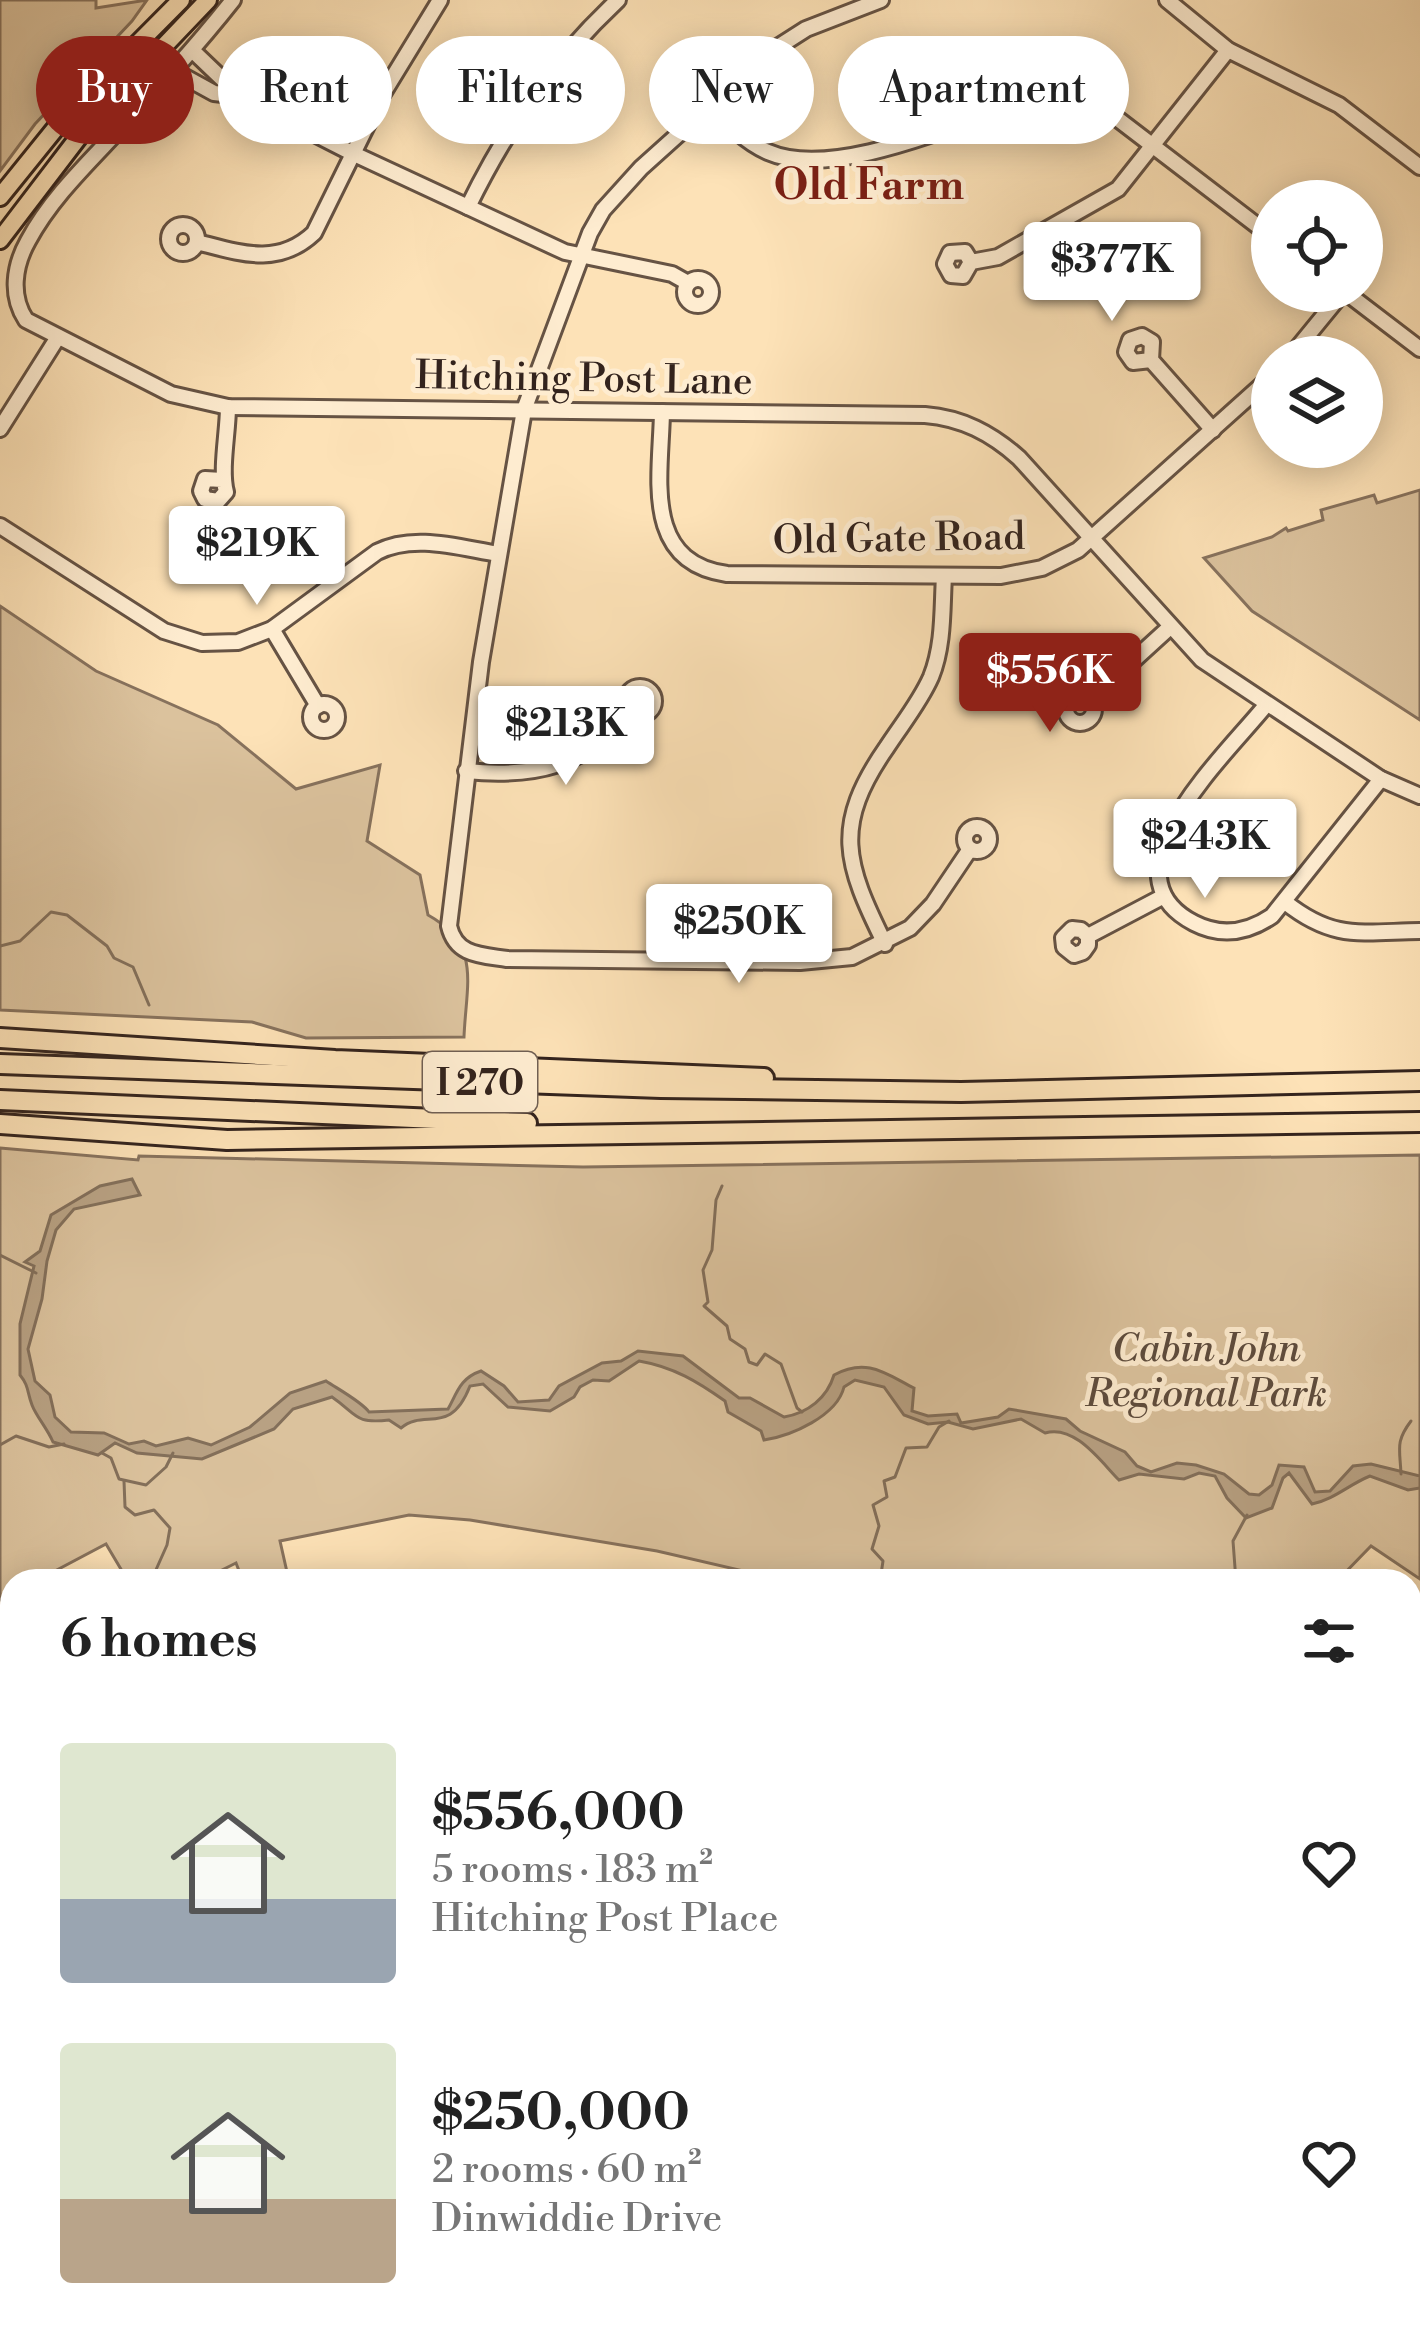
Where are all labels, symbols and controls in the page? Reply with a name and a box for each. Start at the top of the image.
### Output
chip: Buy [36,36,194,144]
chip: Rent [218,36,392,144]
chip: Filters [416,36,625,144]
chip: New [649,36,814,144]
chip: Apartment [838,36,1129,144]
district label: Old Farm [774,160,964,213]
map controls [1251,180,1383,468]
button: locate [1251,180,1383,312]
pin: $377K [1028,222,1196,324]
text: $377K [1051,236,1173,285]
button: layers [1251,336,1383,468]
street label: Hitching Post Lane [415,352,753,407]
pin: $219K [173,506,341,608]
street label: Old Gate Road [772,513,1026,566]
text: $219K [196,520,318,569]
pin: $556K [966,633,1134,735]
text: $556K [986,647,1114,696]
pin: $213K [482,686,650,788]
text: $213K [505,700,627,749]
pin: $243K [1121,799,1289,901]
text: $243K [1140,813,1270,862]
pin: $250K [655,884,823,986]
text: $250K [673,898,805,947]
road number: I 270 [423,1052,537,1112]
park label: Cabin John Regional Park [1084,1325,1327,1419]
icon: filters [1296,1608,1362,1674]
text: 6 homes [60,1609,258,1673]
text: $556,000 [432,1782,685,1846]
icon: home [156,1791,300,1935]
icon: heart [1296,1830,1362,1896]
text: 5 rooms · 183 m² [432,1846,713,1895]
text: Hitching Post Place [432,1895,778,1944]
text: $250,000 [432,2082,690,2146]
icon: home [156,2091,300,2235]
icon: heart [1296,2130,1362,2196]
text: 2 rooms · 60 m² [432,2146,702,2195]
text: Dinwiddie Drive [432,2195,722,2244]

